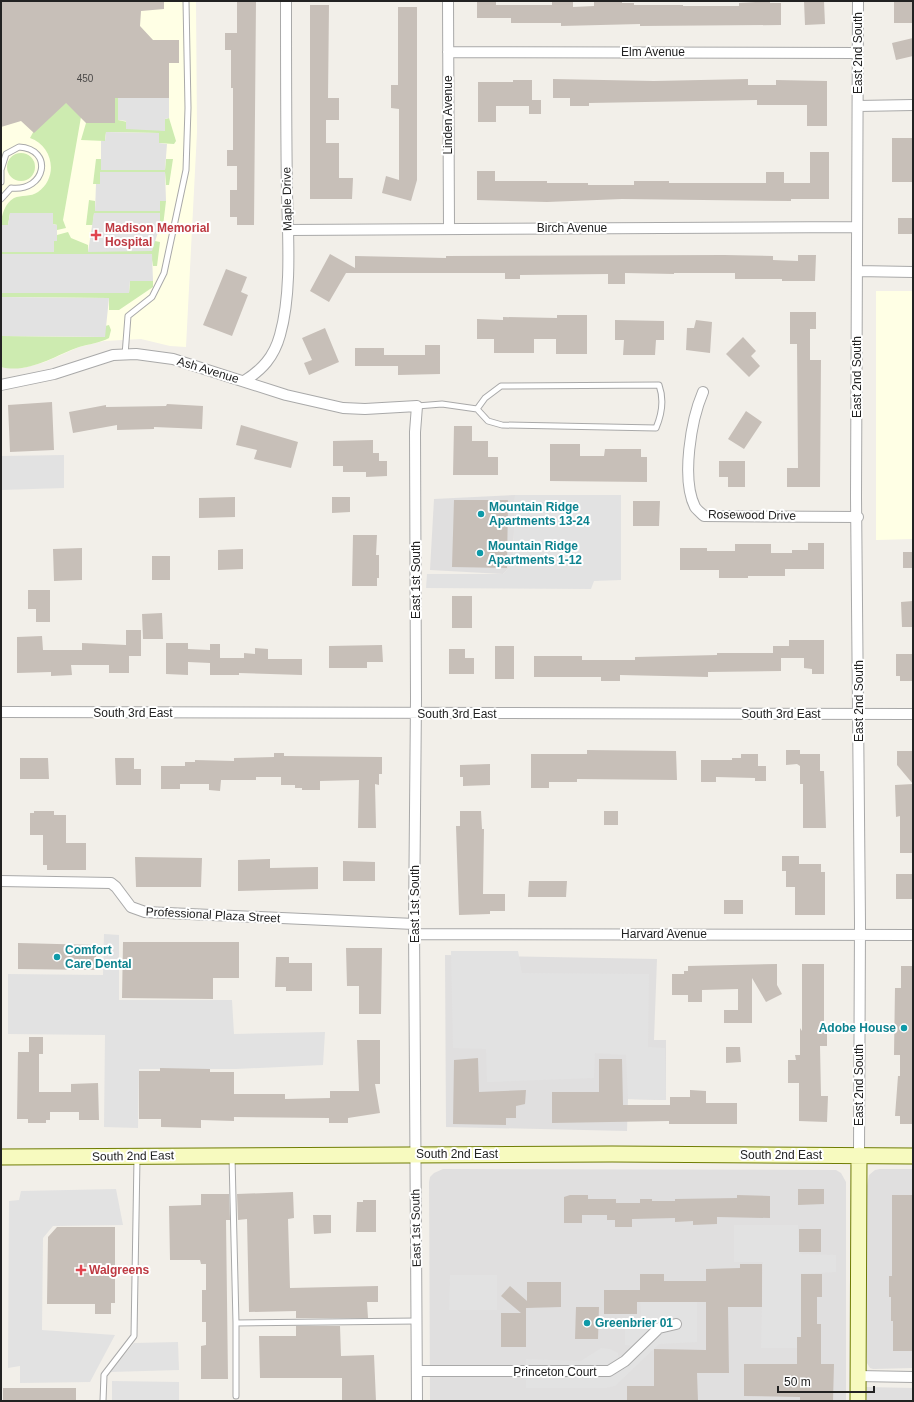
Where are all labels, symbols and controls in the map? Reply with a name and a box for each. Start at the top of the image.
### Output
street label: East 2nd South [851,12,865,94]
street label: Elm Avenue [621,45,685,59]
house number: 450 [77,73,94,84]
street label: Linden Avenue [441,75,455,155]
street label: Maple Drive [279,167,295,231]
place label: Madison Memorial Hospital [105,221,210,249]
street label: Birch Avenue [537,221,608,235]
marker: Madison Memorial Hospital [90,229,102,241]
street label: East 2nd South [850,336,864,418]
street label: Ash Avenue [175,354,241,386]
place label: Mountain Ridge Apartments 13-24 [489,500,590,528]
street label: Rosewood Drive [708,507,796,523]
marker: Mountain Ridge Apartments 13-24 [476,509,486,519]
place label: Mountain Ridge Apartments 1-12 [488,539,582,567]
street label: East 1st South [409,541,423,619]
marker: Mountain Ridge Apartments 1-12 [475,548,485,558]
street label: East 2nd South [852,660,866,742]
street label: South 3rd East [93,706,173,720]
street label: South 3rd East [417,707,497,721]
street label: South 3rd East [741,707,821,721]
street label: East 1st South [408,865,422,943]
street label: Professional Plaza Street [145,904,281,926]
street label: Harvard Avenue [621,927,707,941]
place label: Comfort Care Dental [65,943,132,971]
marker: Comfort Care Dental [52,952,62,962]
place label: Adobe House [819,1021,896,1035]
marker: Adobe House [899,1023,909,1033]
street label: East 2nd South [852,1044,866,1126]
street label: South 2nd East [416,1147,499,1161]
street label: South 2nd East [92,1148,175,1164]
street label: South 2nd East [740,1148,823,1162]
street label: East 1st South [408,1189,424,1267]
place label: Walgreens [89,1263,150,1277]
marker: Walgreens [76,1265,86,1275]
place label: Greenbrier 01 [595,1316,673,1330]
marker: Greenbrier 01 [582,1318,592,1328]
street label: Princeton Court [513,1365,597,1379]
scale bar [778,1368,874,1394]
text: 50 m [784,1375,811,1389]

